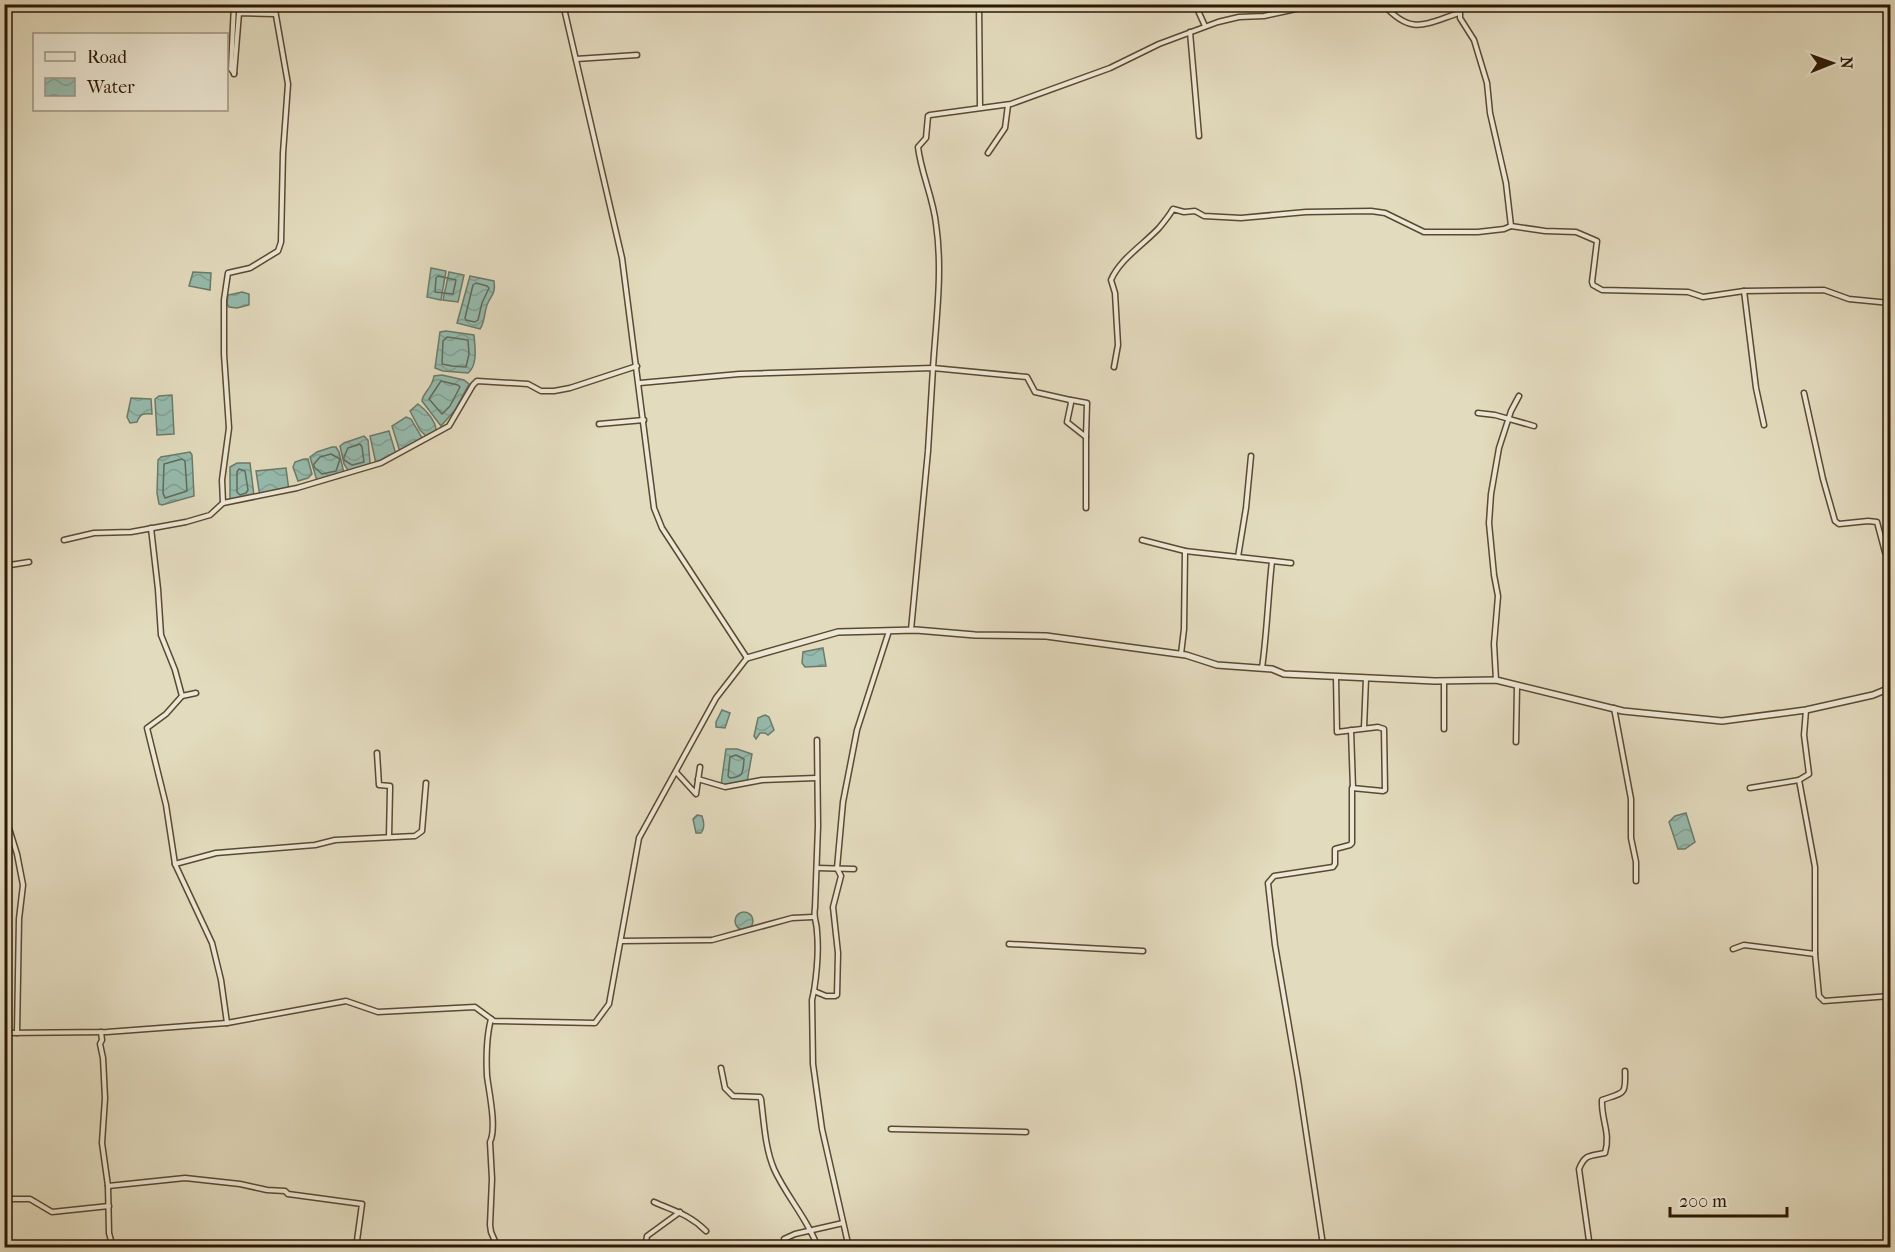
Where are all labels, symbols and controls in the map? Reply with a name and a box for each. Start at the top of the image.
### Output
legend [33,33,228,111]
north arrow [1802,33,1862,93]
text: Road [87,47,127,68]
text: N [1837,57,1856,70]
text: Water [86,77,135,98]
scale bar [1670,1180,1787,1218]
text: 200 m [1679,1191,1727,1212]

